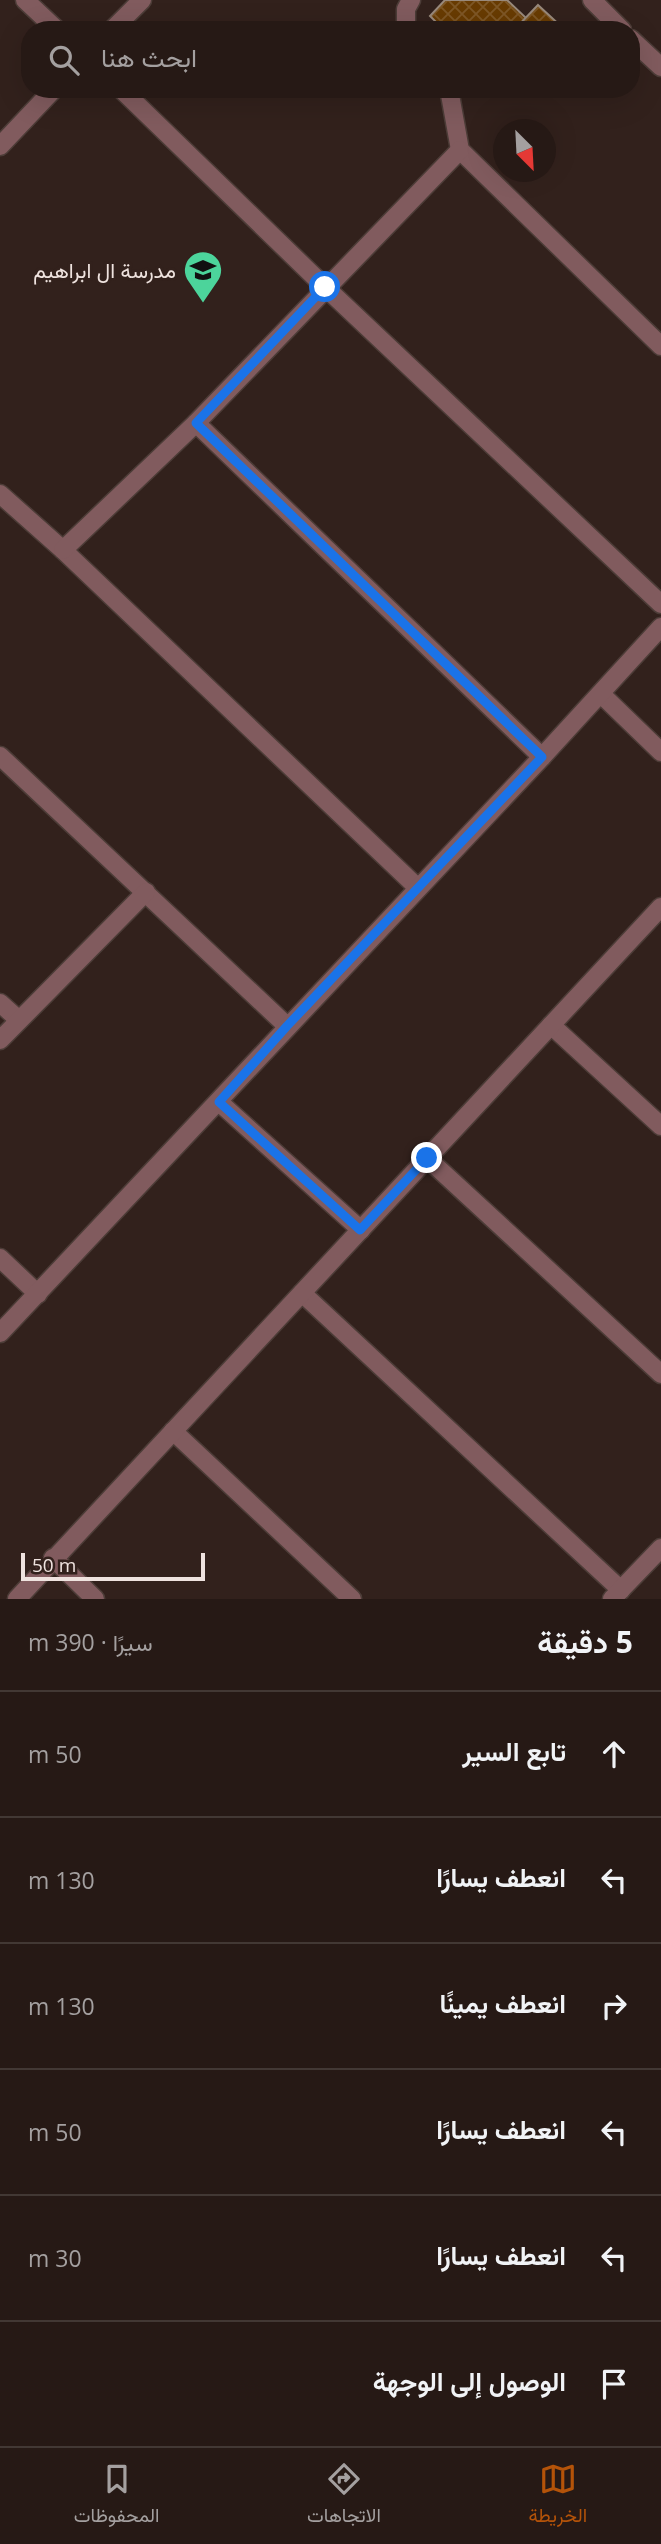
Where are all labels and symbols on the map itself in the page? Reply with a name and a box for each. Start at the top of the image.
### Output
north arrow [493,119,556,182]
school or university icon: مدرسة ال ابراهيم [182,249,224,304]
place label: مدرسة ال ابراهيم [33,256,176,285]
route start [309,271,340,302]
route end [411,1142,442,1173]
scale bar [21,1550,205,1582]

